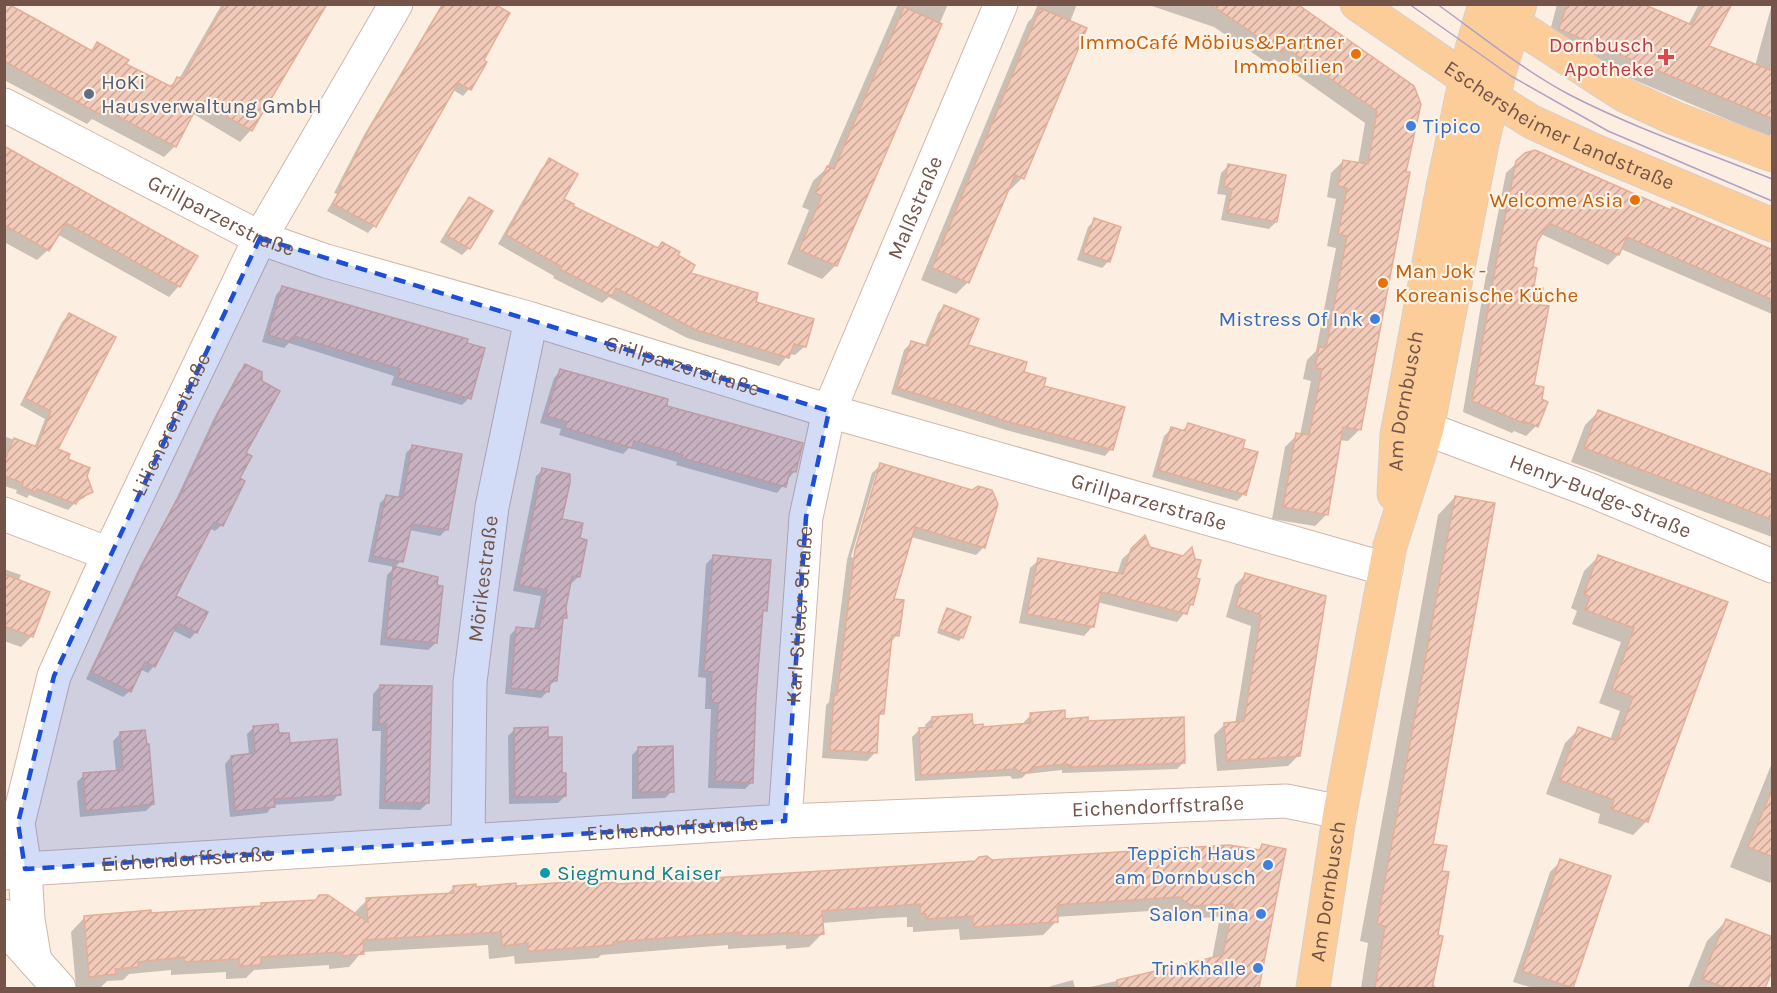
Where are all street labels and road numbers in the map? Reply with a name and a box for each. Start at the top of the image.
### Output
street label: Eschersheimer Landstraße [1440,55,1678,195]
street label: Malßstraße [883,152,947,263]
street label: Grillparzerstraße [144,170,298,261]
street label: Am Dornbusch [1383,329,1428,472]
street label: Grillparzerstraße [602,331,763,401]
street label: Liliencronstraße [126,349,215,500]
street label: Henry-Budge-Straße [1506,449,1695,543]
street label: Grillparzerstraße [1068,468,1230,535]
street label: Mörikestraße [463,514,503,644]
street label: Karl-Stieler-Straße [781,525,817,704]
street label: Eichendorffstraße [1071,791,1244,822]
street label: Eichendorffstraße [586,811,759,846]
street label: Am Dornbusch [1305,819,1350,963]
street label: Eichendorffstraße [101,841,274,876]

